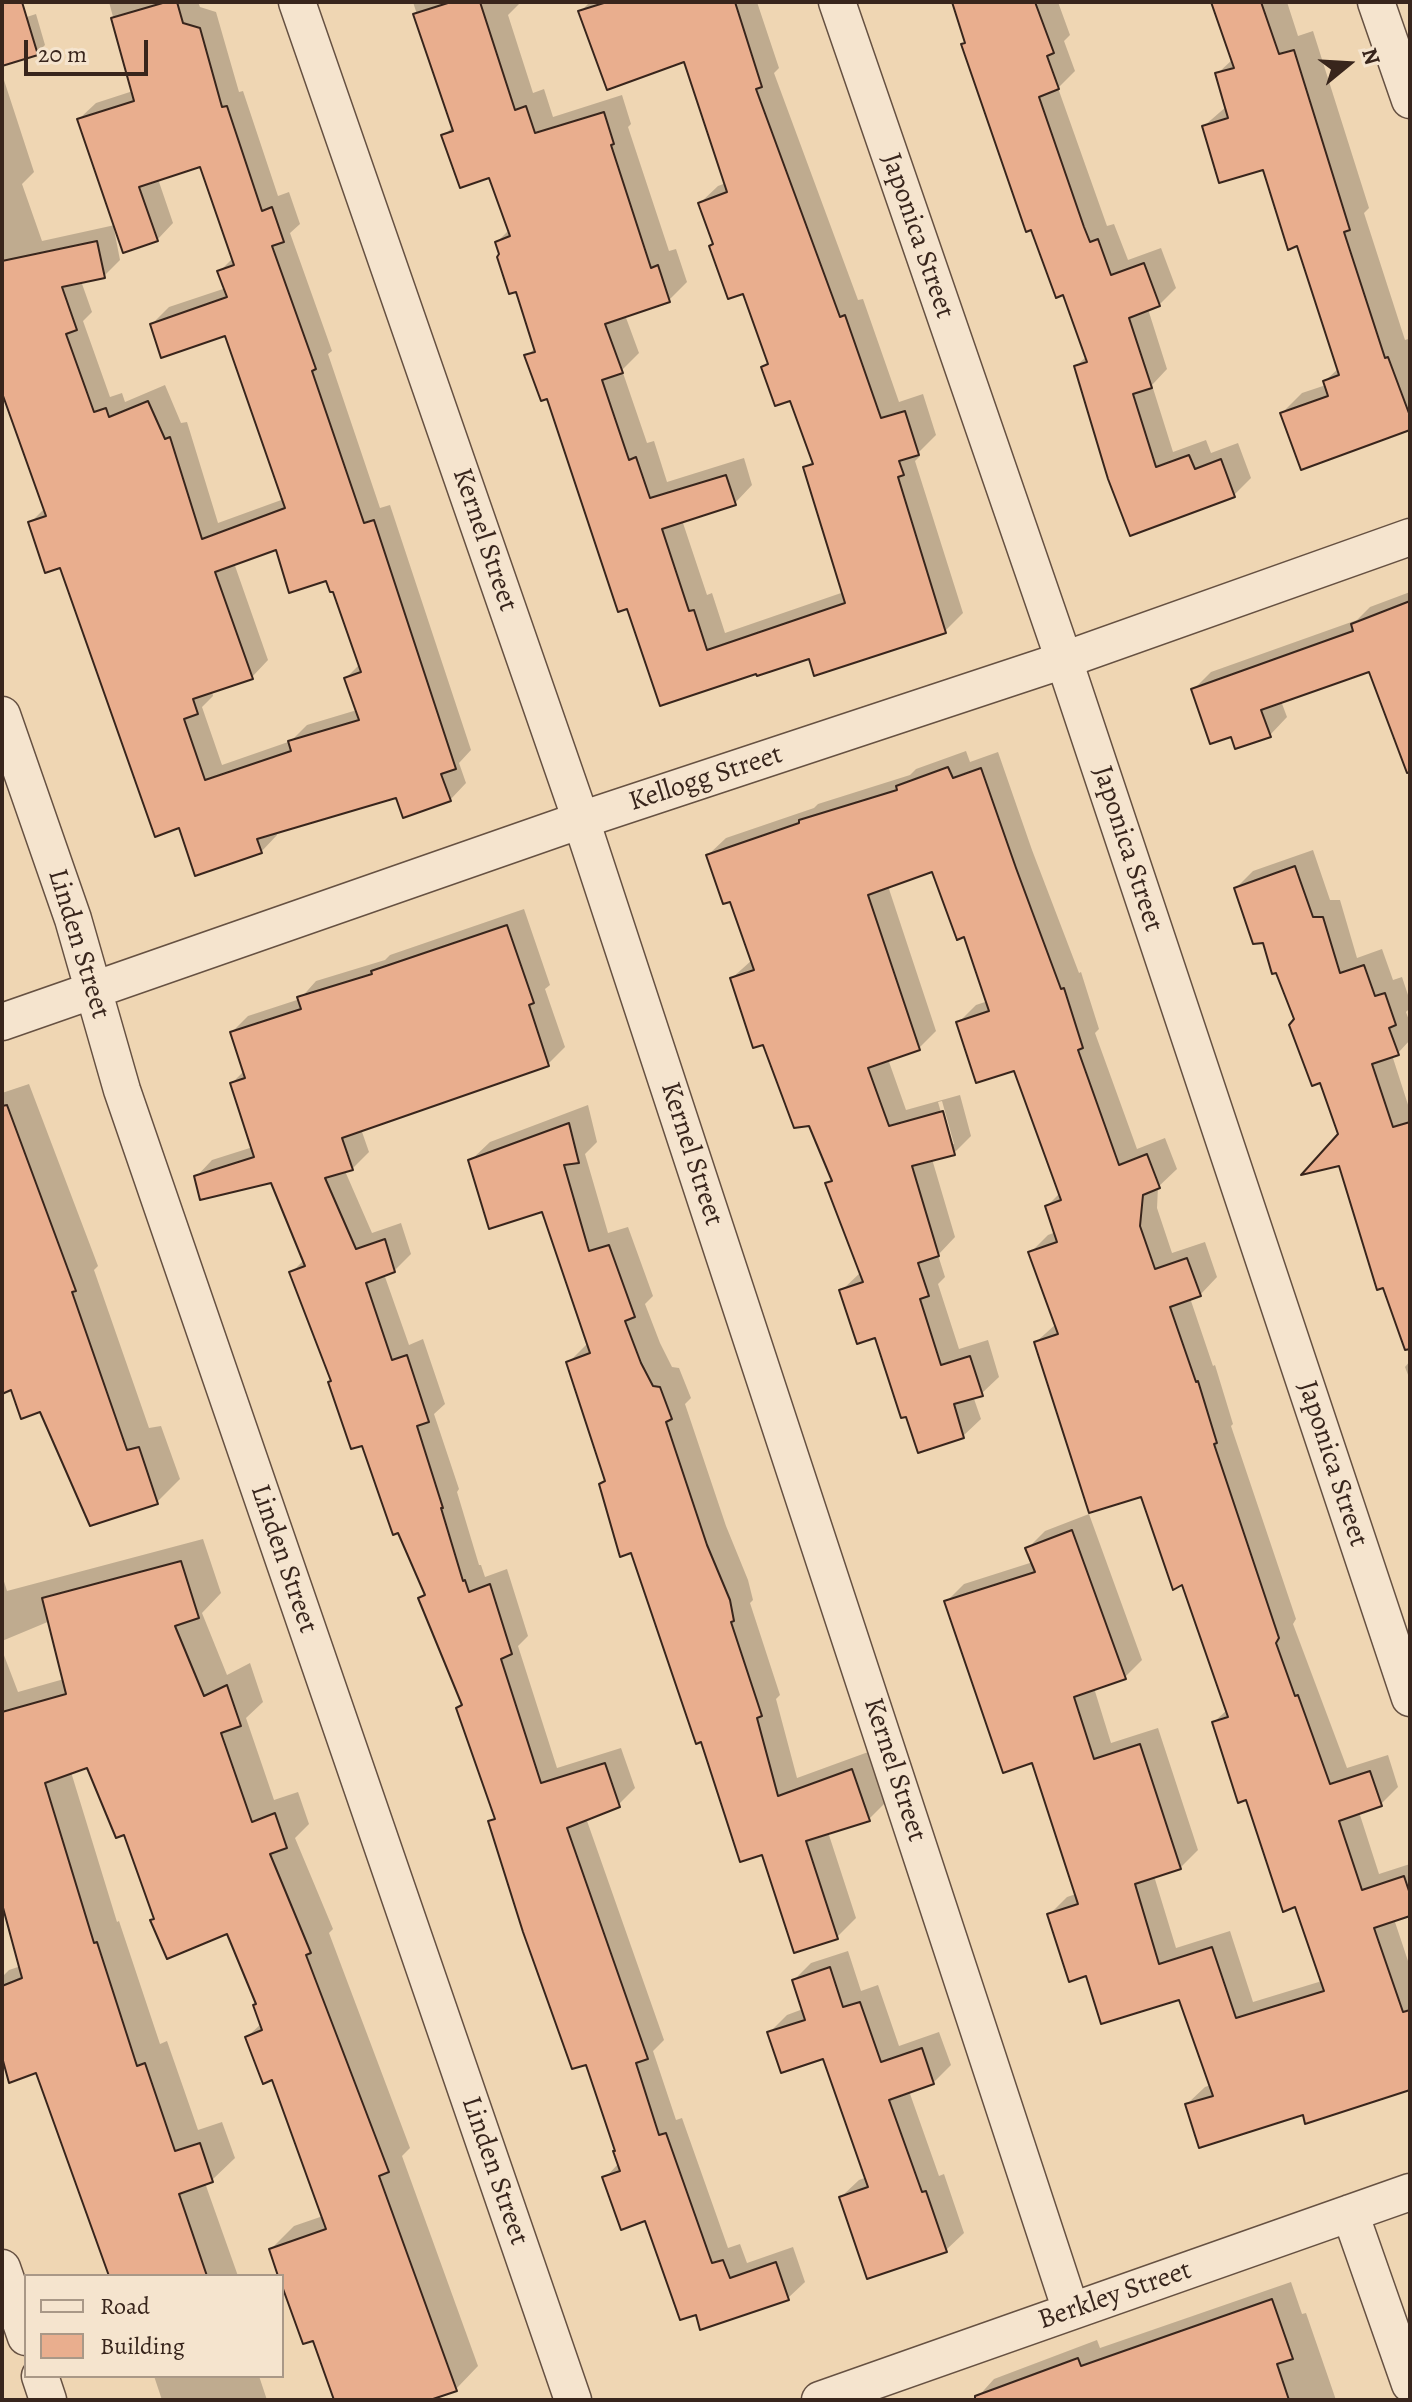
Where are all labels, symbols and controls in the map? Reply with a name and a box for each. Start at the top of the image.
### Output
scale bar [28,24,152,74]
north arrow [1308,24,1388,104]
text: 20 m [38,38,87,70]
text: N [1354,44,1388,69]
street label: Japonica Street [873,149,961,323]
street label: Kernel Street [444,464,524,616]
street label: Kellogg Street [625,738,787,820]
street label: Japonica Street [1084,762,1170,936]
street label: Linden Street [39,865,117,1023]
street label: Kernel Street [652,1078,730,1230]
street label: Japonica Street [1289,1377,1375,1551]
street label: Linden Street [242,1480,324,1638]
street label: Kernel Street [855,1694,933,1846]
street label: Linden Street [453,2092,535,2250]
street label: Berkley Street [1034,2254,1196,2338]
legend [24,2274,284,2378]
text: Road [100,2290,150,2322]
text: Building [100,2330,185,2362]

